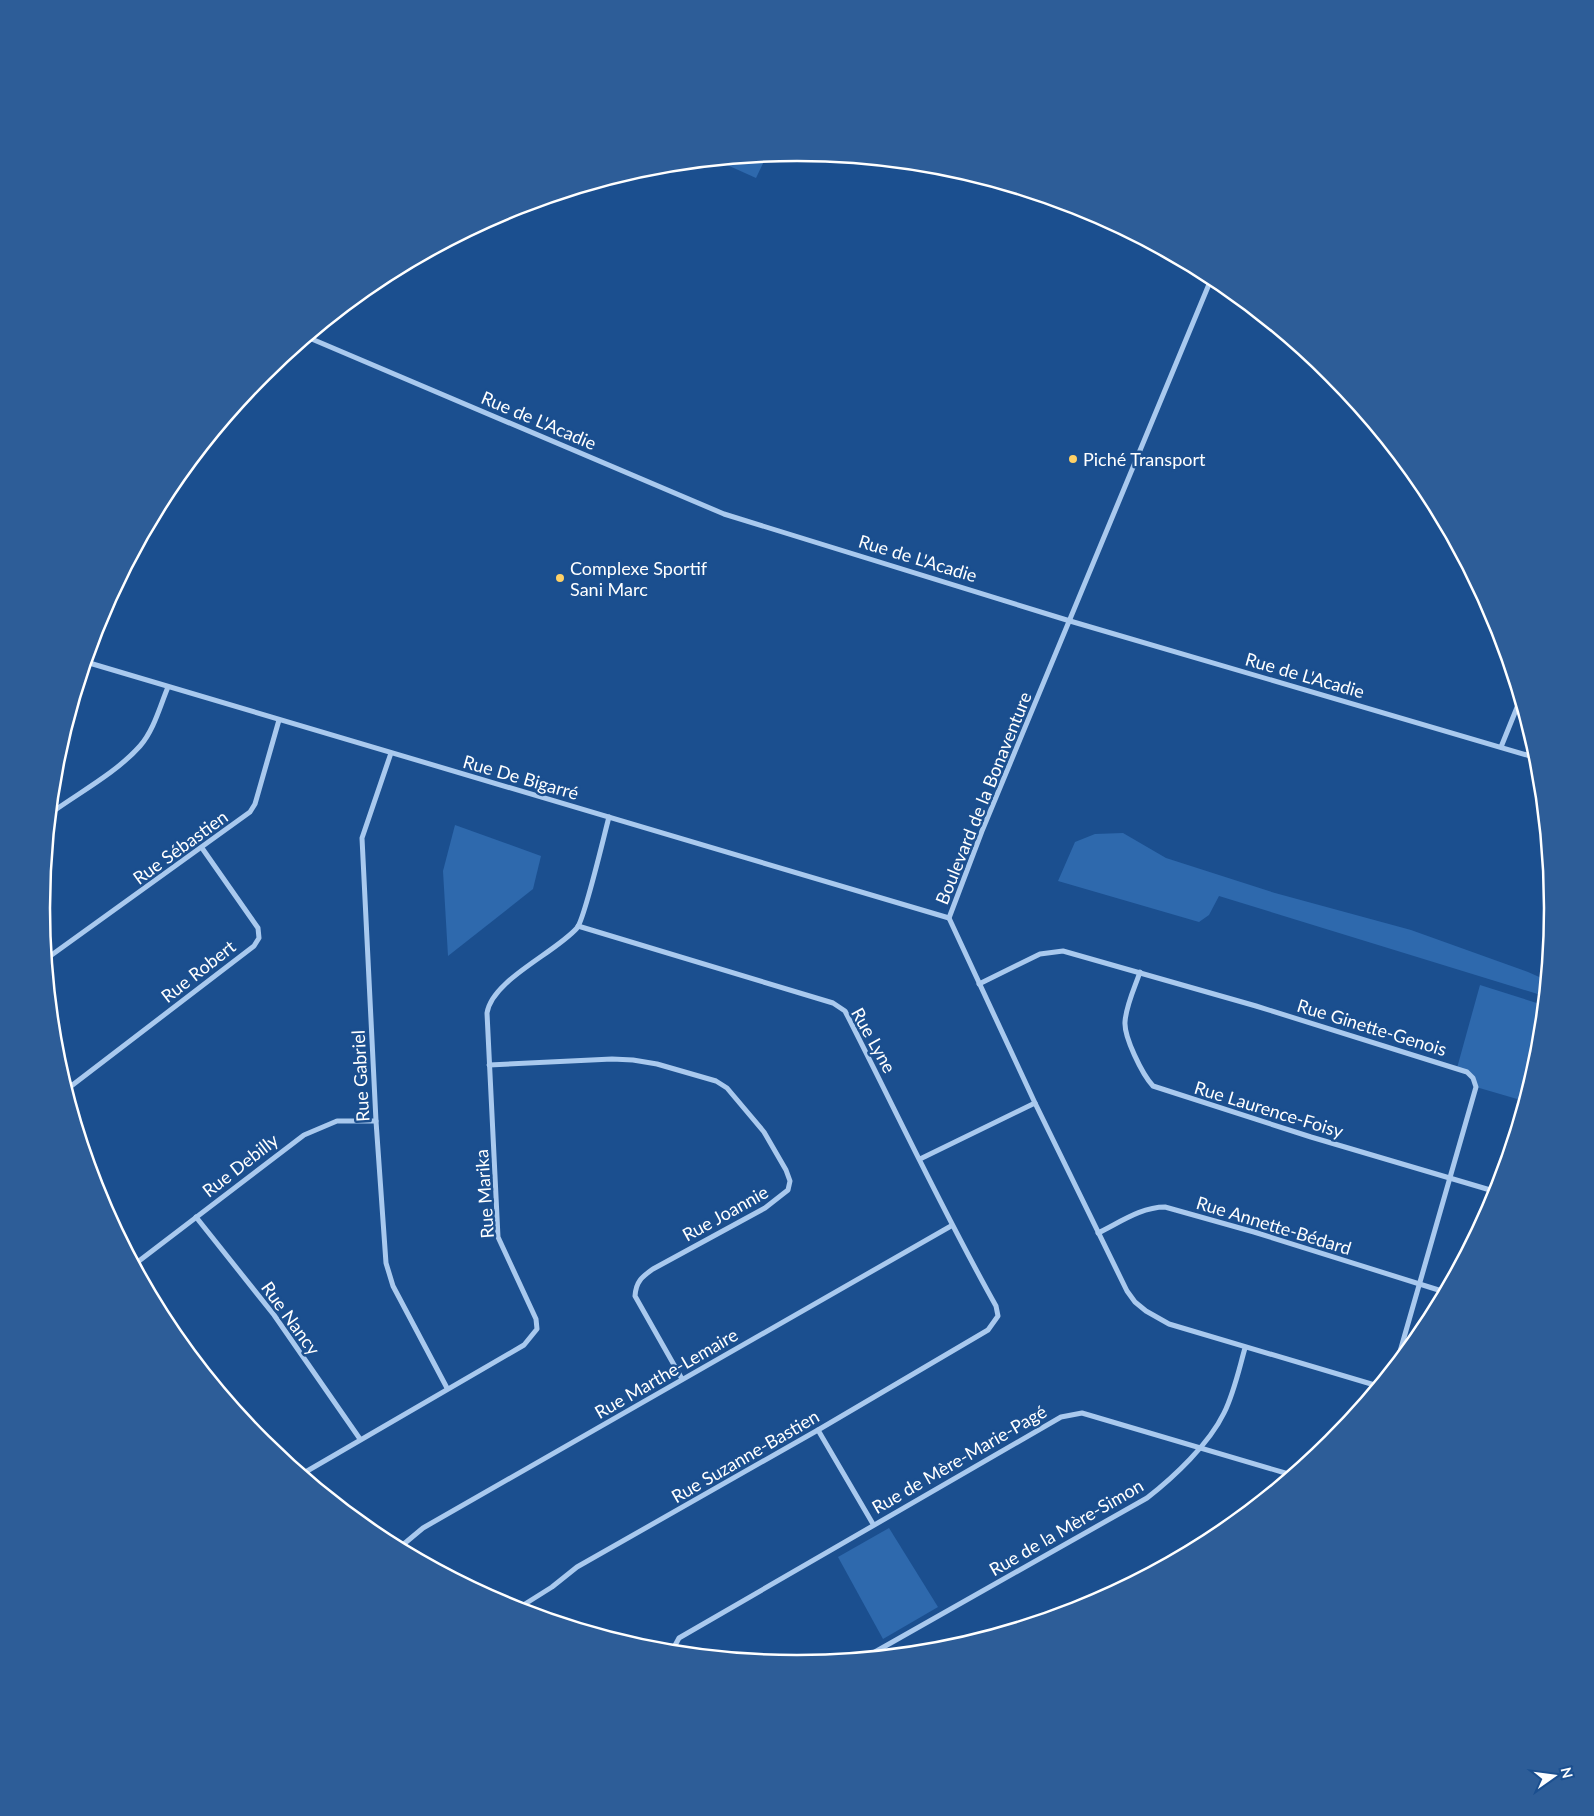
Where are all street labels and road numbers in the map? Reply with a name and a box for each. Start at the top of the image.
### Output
street label: Rue de L'Acadie [478,386,600,454]
street label: Rue de L'Acadie [856,530,980,586]
street label: Rue de L'Acadie [1243,648,1367,702]
street label: Boulevard de la Bonaventure [930,688,1036,908]
street label: Rue De Bigarré [461,750,581,804]
street label: Rue Sébastien [128,805,232,889]
street label: Rue Robert [156,935,240,1007]
street label: Rue Ginette-Genois [1295,994,1450,1060]
street label: Rue Lyne [847,1003,901,1077]
street label: Rue Gabriel [347,1030,373,1122]
street label: Rue Laurence-Foisy [1192,1076,1347,1142]
street label: Rue Debilly [198,1128,283,1201]
street label: Rue Marika [470,1149,498,1239]
street label: Rue Joannie [678,1180,772,1246]
street label: Rue Annette-Bédard [1194,1191,1354,1259]
street label: Rue Nancy [257,1277,325,1360]
street label: Rue Marthe-Lemaire [591,1323,741,1423]
street label: Rue de Mère-Marie-Pagé [868,1400,1050,1518]
street label: Rue Suzanne-Bastien [667,1405,823,1507]
street label: Rue de la Mère-Simon [985,1474,1147,1580]

